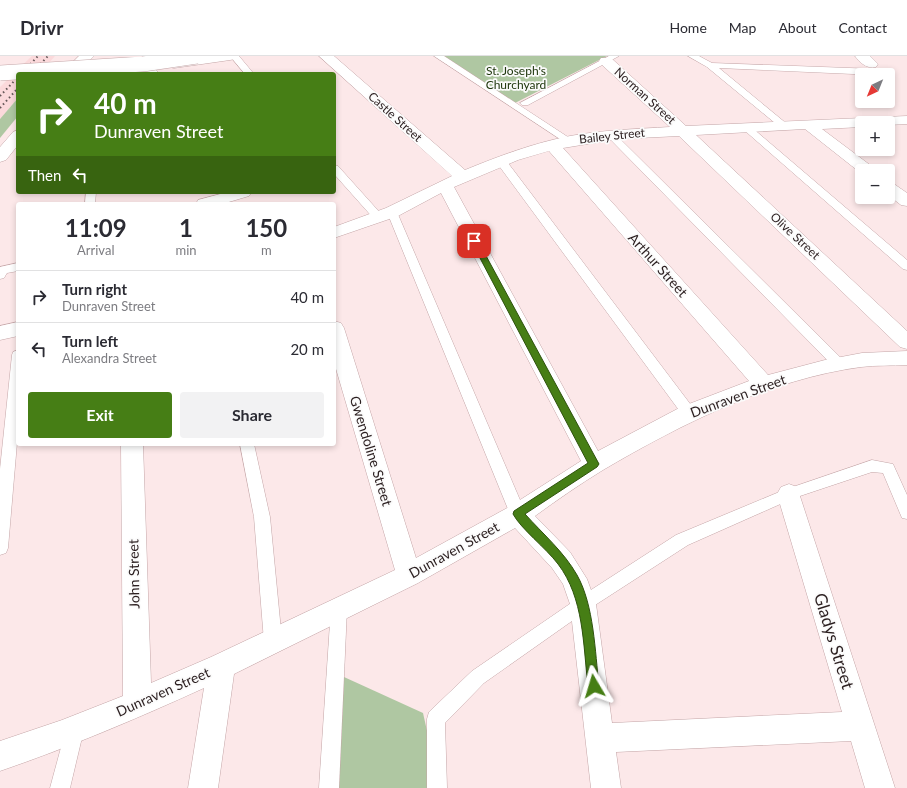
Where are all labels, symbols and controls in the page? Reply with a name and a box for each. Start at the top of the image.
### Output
text: Drivr [20,16,63,39]
text: Home [669,19,707,36]
text: Map [729,19,756,36]
text: About [778,19,816,36]
text: Contact [838,19,887,36]
park label: St. Joseph's Churchyard [486,63,546,92]
street label: Norman Street [612,64,680,128]
north arrow [855,68,895,108]
map controls [855,68,895,204]
text: 40 m [94,86,157,120]
icon: right [28,88,80,140]
street label: Castle Street [365,89,426,145]
button: + [855,116,895,156]
text: Dunraven Street [94,120,223,142]
street label: Bailey Street [578,125,646,146]
icon: left [69,164,91,186]
button: − [855,164,895,204]
text: Then [28,166,61,184]
street label: Olive Street [767,209,824,263]
text: 11:09 [65,213,127,242]
text: 1 [179,213,193,242]
text: 150 [245,213,287,242]
pin [457,224,491,258]
street label: Arthur Street [625,229,692,300]
icon: arrive [463,230,485,252]
text: Arrival [77,242,114,258]
text: min [176,242,197,258]
text: m [261,242,272,258]
text: Turn right [62,280,127,298]
icon: right [28,286,50,308]
text: 40 m [290,288,324,306]
text: Dunraven Street [62,298,155,314]
text: Turn left [62,332,118,350]
icon: left [28,338,50,360]
text: 20 m [290,340,324,358]
text: Alexandra Street [62,350,157,366]
street label: Dunraven Street [688,370,788,421]
button: Exit [28,392,172,438]
button: Share [180,392,324,438]
street label: Gwendoline Street [347,394,396,508]
street label: Dunraven Street [406,518,502,581]
street label: John Street [124,539,143,609]
street label: Gladys Street [810,590,859,691]
street label: Dunraven Street [113,663,212,720]
position arrow [573,665,615,707]

